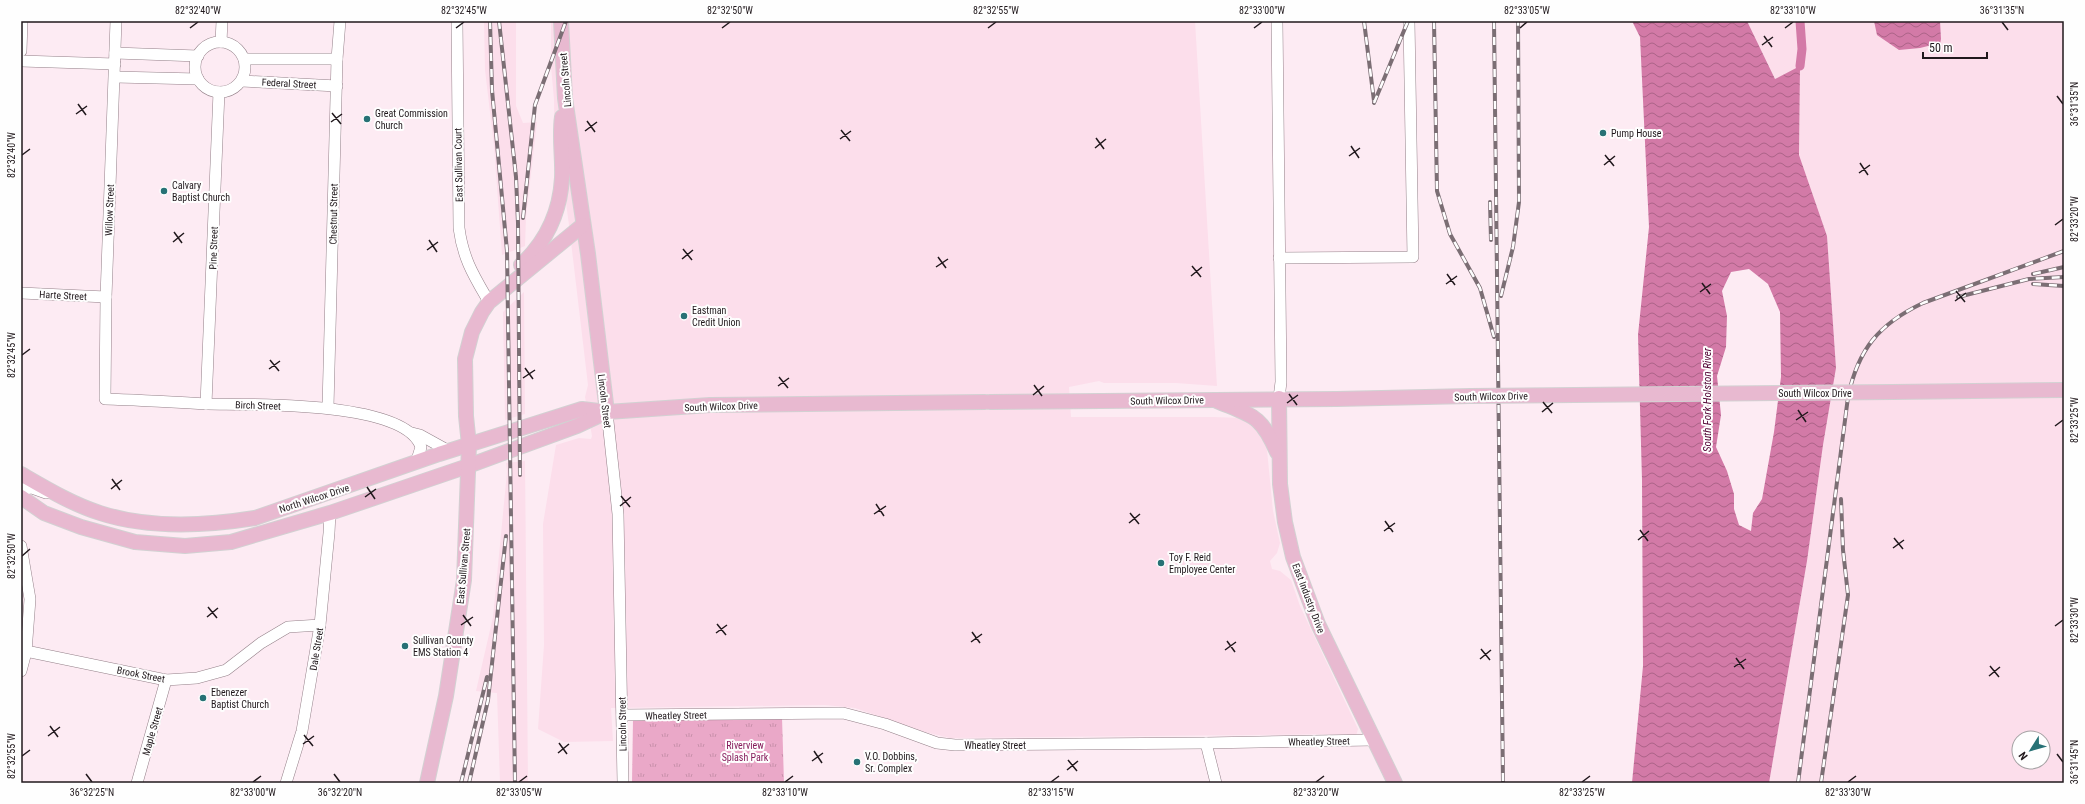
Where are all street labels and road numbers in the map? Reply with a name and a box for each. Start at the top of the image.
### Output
street label: Lincoln Street [558,52,573,108]
street label: Federal Street [261,77,317,90]
street label: East Sullivan Court [452,128,465,202]
street label: Chestnut Street [327,183,340,245]
street label: Willow Street [103,184,116,236]
street label: Pine Street [207,226,220,270]
street label: Harte Street [39,289,87,302]
street label: Lincoln Street [596,373,613,429]
street label: South Wilcox Drive [1778,388,1852,399]
street label: South Wilcox Drive [1454,390,1528,403]
street label: South Wilcox Drive [1130,394,1204,407]
street label: Birch Street [235,399,281,412]
street label: South Wilcox Drive [684,400,758,413]
street label: North Wilcox Drive [278,482,351,515]
street label: East Sullivan Street [455,528,472,604]
street label: East Industry Drive [1290,562,1327,635]
street label: Dale Street [308,627,325,671]
street label: Brook Street [116,664,166,685]
street label: Lincoln Street [617,697,628,751]
street label: Maple Street [140,706,165,757]
street label: Wheatley Street [645,709,707,722]
street label: Wheatley Street [1288,735,1350,748]
street label: Wheatley Street [964,740,1026,751]

